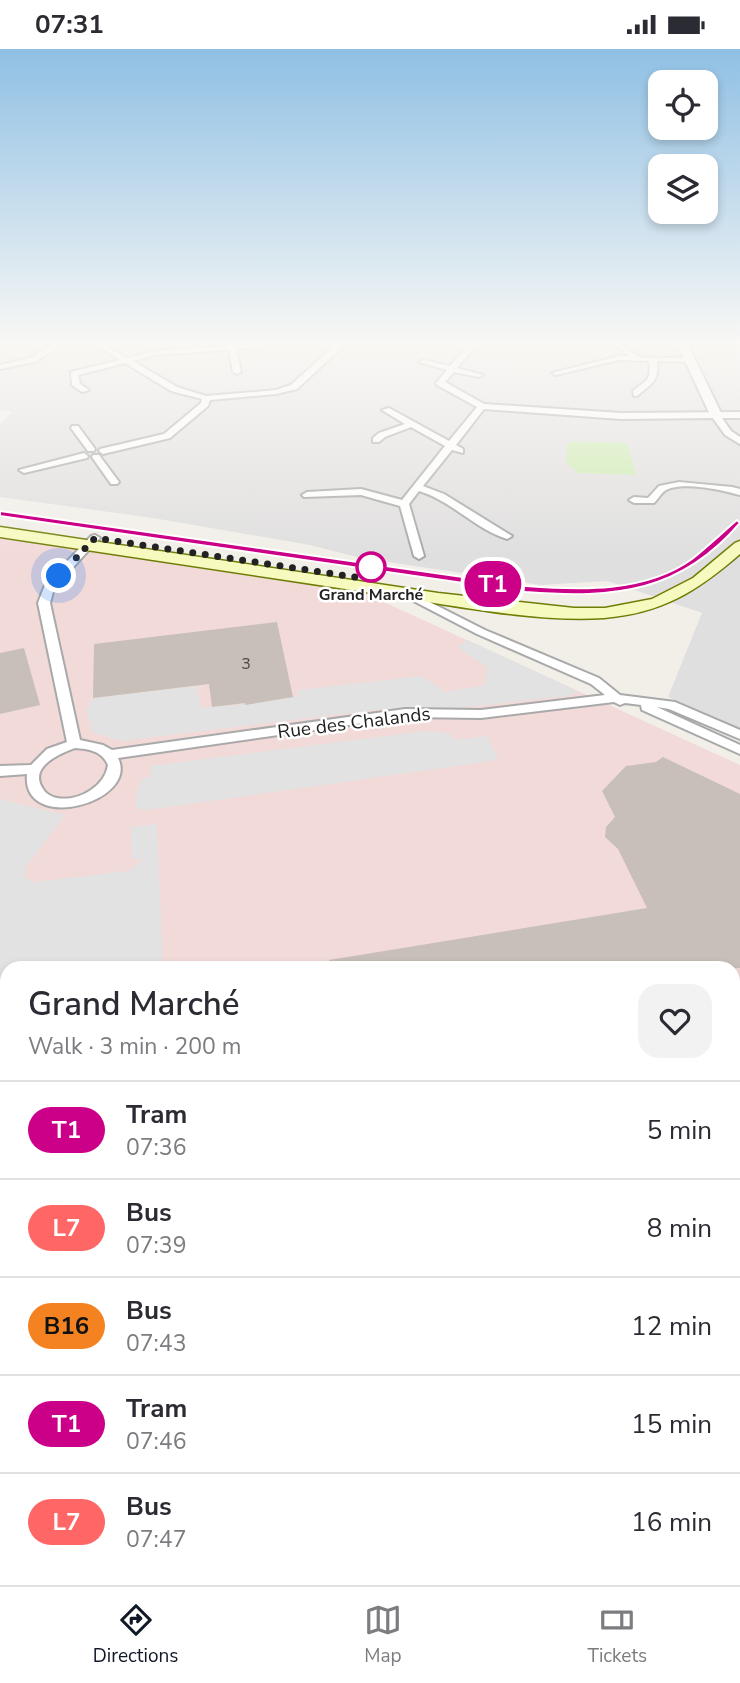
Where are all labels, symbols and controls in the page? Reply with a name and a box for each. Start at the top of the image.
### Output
text: 07:31 [35,7,104,42]
map controls [648,70,718,224]
button: locate [648,70,718,140]
button: layers [648,154,718,224]
marker: Grand Marché [356,552,386,582]
your location [41,558,76,593]
line badge: T1 [462,561,524,607]
text: T1 [478,568,508,600]
place label: Grand Marché [319,584,424,606]
house number: 3 [241,653,251,675]
street label: Rue des Chalands [276,701,432,745]
text: Grand Marché [28,982,240,1027]
button: heart [638,984,712,1058]
text: Walk · 3 min · 200 m [28,1031,241,1062]
text: Tram [126,1097,187,1132]
text: 5 min [647,1113,712,1148]
text: T1 [52,1114,81,1146]
text: 07:36 [126,1132,186,1163]
text: Bus [126,1195,172,1230]
text: 8 min [647,1211,712,1246]
text: L7 [53,1212,80,1244]
text: 07:39 [126,1230,186,1261]
text: Bus [126,1293,172,1328]
text: 12 min [631,1309,712,1344]
text: B16 [44,1310,89,1342]
text: 07:43 [126,1328,186,1359]
text: Tram [126,1391,187,1426]
text: 15 min [631,1407,712,1442]
text: T1 [52,1408,81,1440]
text: 07:46 [126,1426,186,1457]
text: Bus [126,1489,172,1524]
text: 16 min [631,1505,712,1540]
text: L7 [53,1506,80,1538]
text: 07:47 [126,1524,186,1555]
tab: Directions [93,1601,178,1669]
tab: Map [364,1601,402,1669]
tab: Tickets [587,1601,647,1669]

